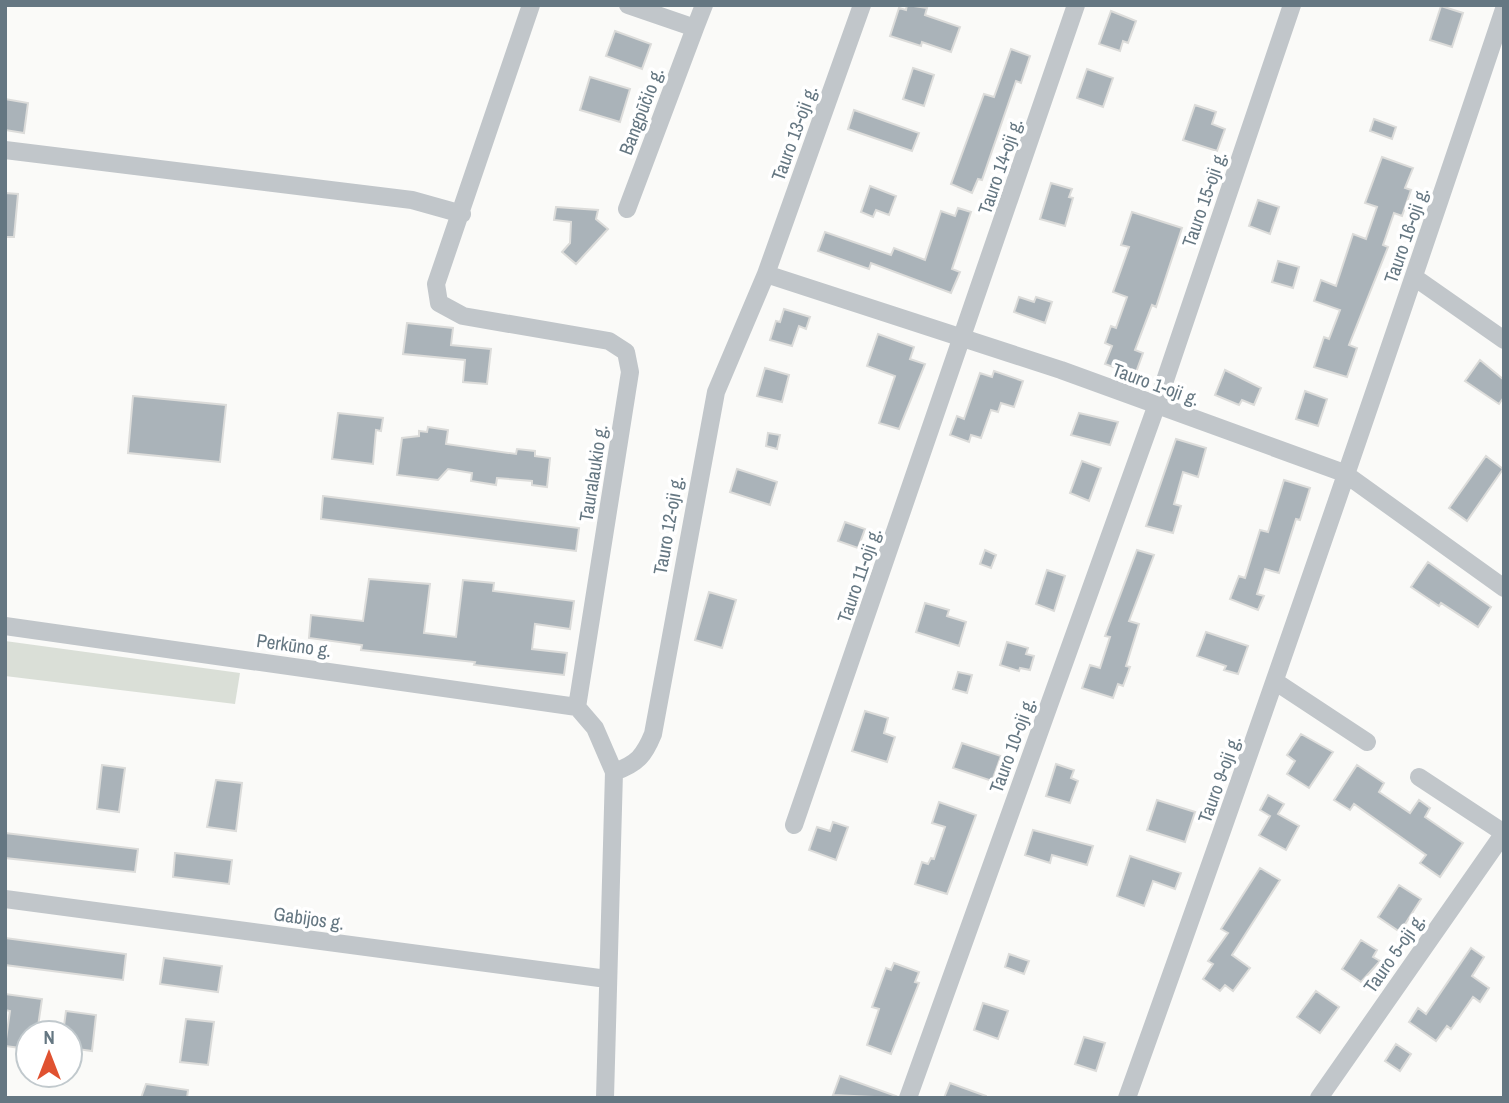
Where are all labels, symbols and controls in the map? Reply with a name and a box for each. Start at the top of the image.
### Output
street label: Bangpūčio g. [612,63,670,159]
street label: Tauro 13-oji g. [765,82,823,184]
street label: Tauro 14-oji g. [971,115,1029,217]
street label: Tauro 15-oji g. [1175,148,1233,250]
street label: Tauro 16-oji g. [1377,184,1435,286]
street label: Tauro 1-oji g. [1109,356,1203,412]
street label: Tauralaukio g. [572,422,614,524]
street label: Tauro 12-oji g. [647,474,689,576]
street label: Tauro 11-oji g. [831,524,887,626]
street label: Perkūno g. [255,627,333,663]
street label: Tauro 10-oji g. [983,694,1041,796]
street label: Tauro 9-oji g. [1191,732,1247,826]
street label: Gabijos g. [272,900,346,936]
street label: Tauro 5-oji g. [1357,908,1431,998]
north arrow [14,1019,84,1089]
text: N [43,1024,55,1050]

